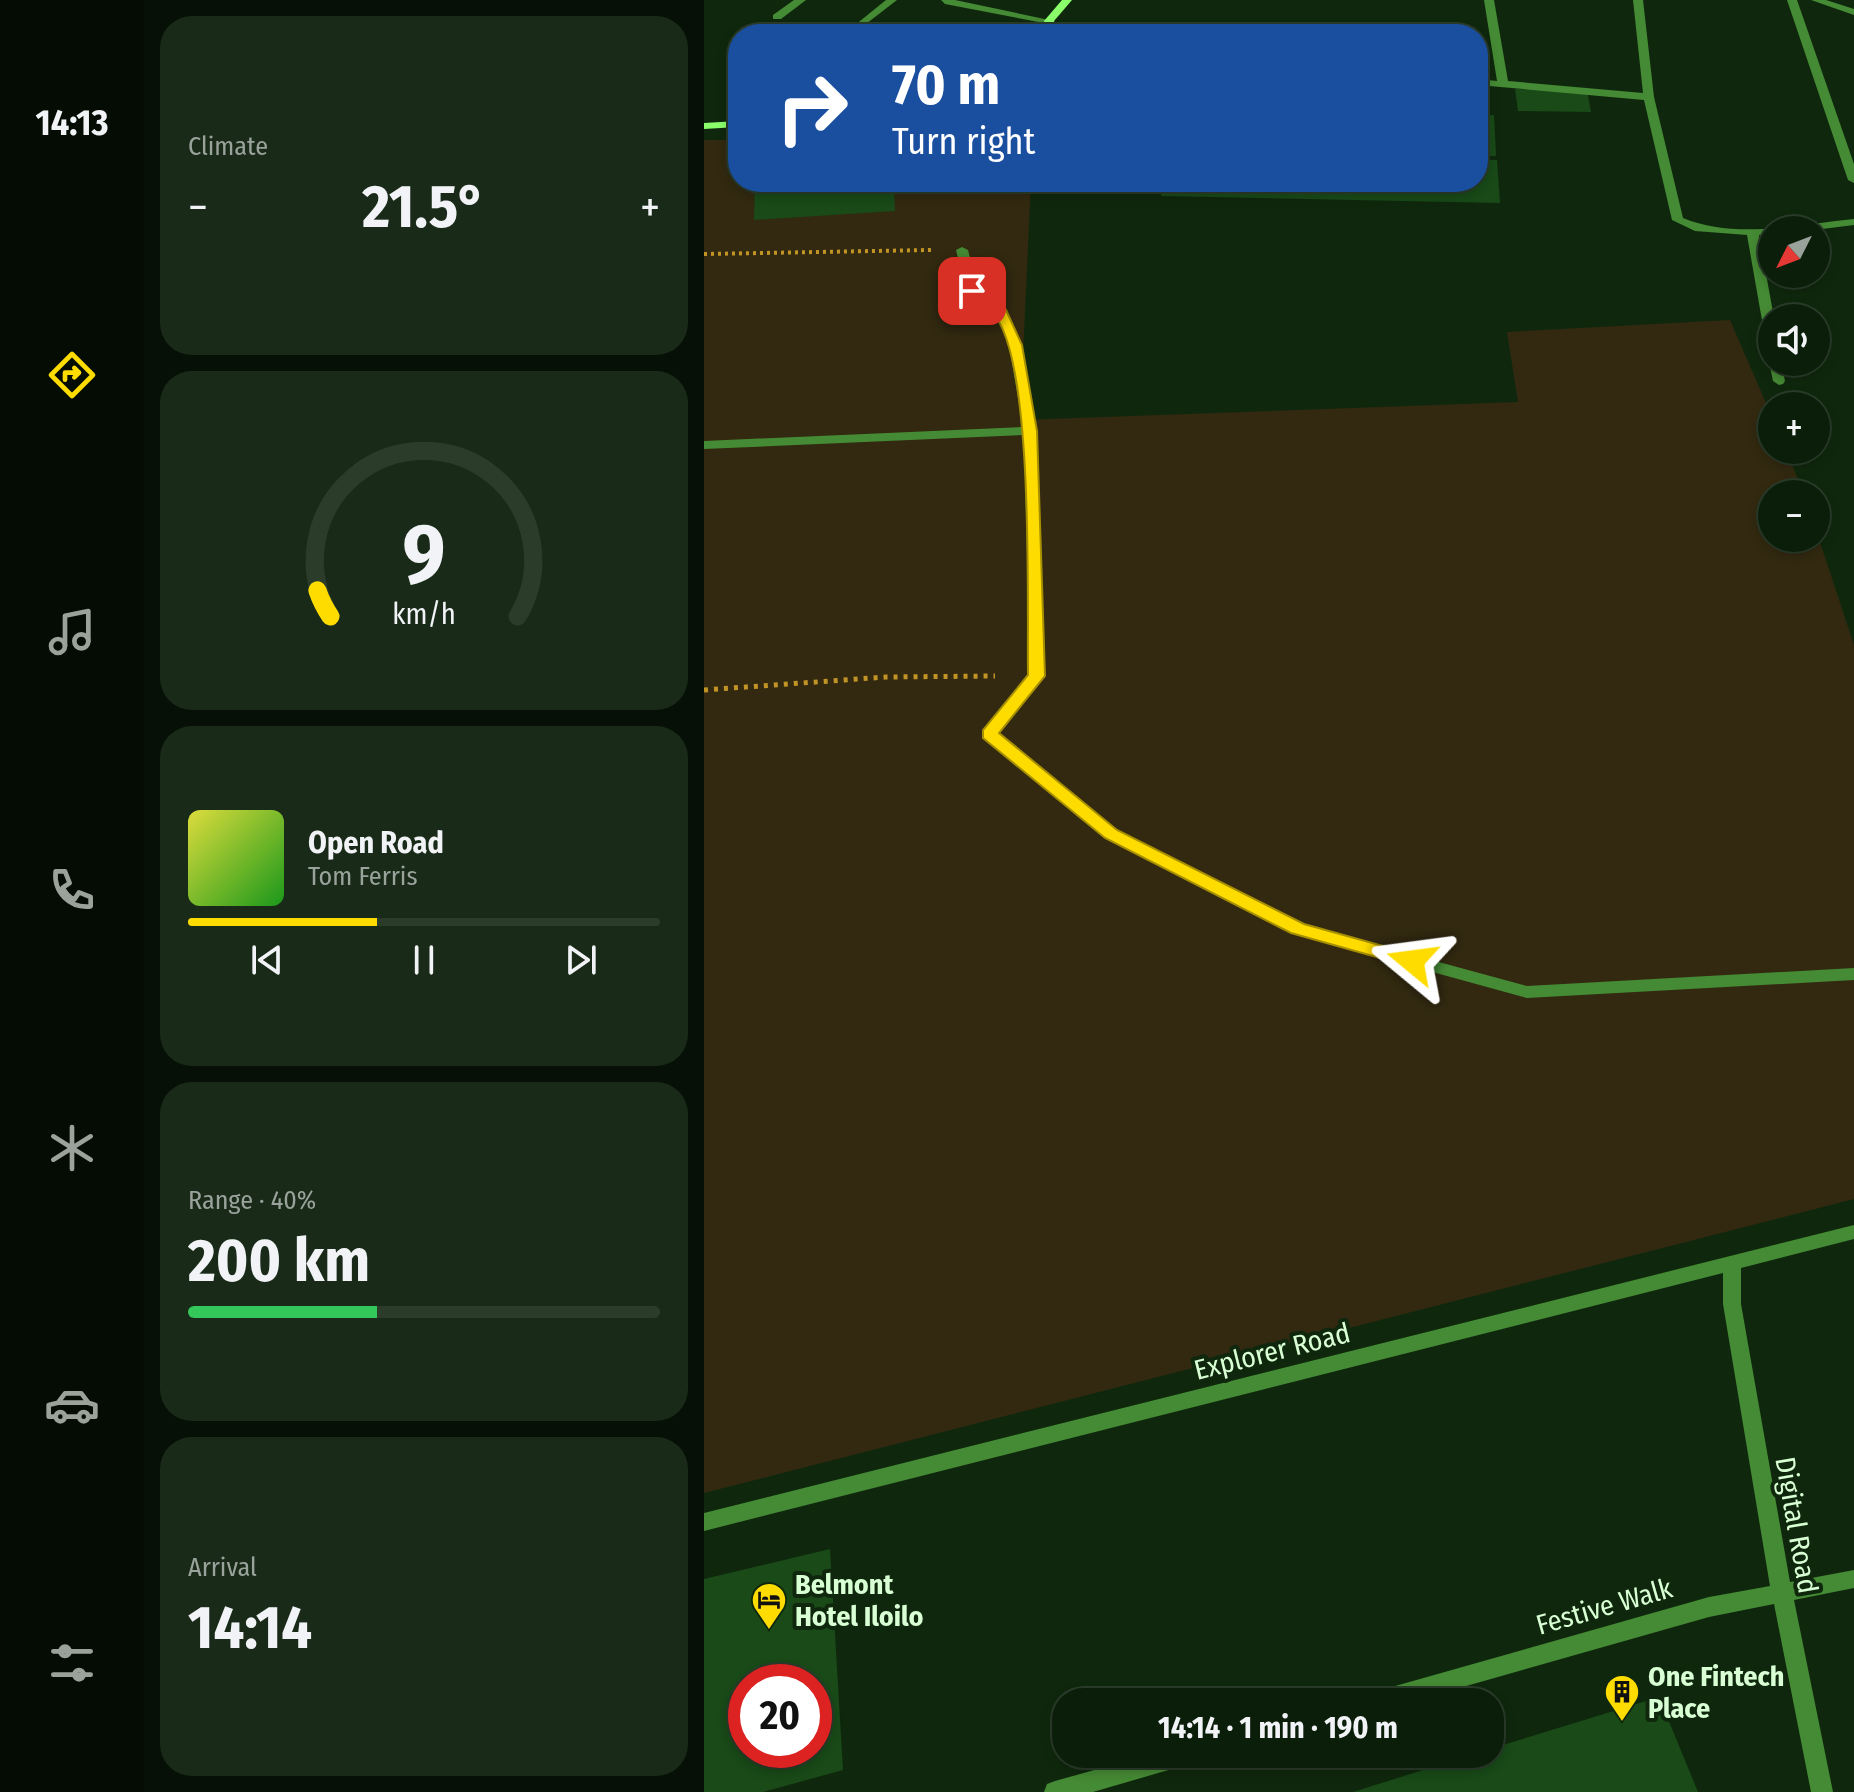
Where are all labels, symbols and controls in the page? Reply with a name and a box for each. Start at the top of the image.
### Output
text: 70 m [892,52,1000,119]
icon: right [760,56,864,160]
text: 14:13 [35,101,109,145]
text: Turn right [892,120,1035,164]
text: Climate [188,131,268,162]
text: 21.5° [362,171,486,243]
text: − [188,181,208,234]
text: + [640,181,660,234]
north arrow [1758,216,1830,288]
map controls [1758,216,1830,552]
pin [938,257,1006,325]
icon: arrive [950,269,994,313]
button: sound [1758,304,1830,376]
icon: directions [44,347,100,403]
button: + [1758,392,1830,464]
button: − [1758,480,1830,552]
text: 9 [402,504,446,604]
text: km/h [392,597,456,632]
icon: music [44,604,100,660]
text: Open Road [308,825,444,861]
text: Tom Ferris [308,861,418,892]
icon: phone [44,862,100,918]
position arrow [1370,919,1454,1003]
icon: previous [245,938,289,982]
icon: pause [402,938,446,982]
icon: next [559,938,603,982]
icon: climate [44,1120,100,1176]
text: Range · 40% [188,1185,316,1216]
text: 200 km [188,1225,370,1297]
street label: Explorer Road [1191,1316,1353,1387]
icon: car [44,1377,100,1433]
street label: Digital Road [1768,1454,1825,1596]
text: Arrival [188,1552,257,1583]
place label: Belmont Hotel Iloilo [795,1568,924,1633]
street label: Festive Walk [1532,1571,1677,1642]
hotel icon: Belmont Hotel Iloilo [750,1581,788,1631]
text: 14:14 [188,1592,312,1664]
icon: filters [44,1635,100,1691]
place label: One Fintech Place [1648,1660,1784,1725]
speed limit sign: 20 [728,1664,832,1768]
building icon: One Fintech Place [1603,1673,1641,1723]
text: 14:14 · 1 min · 190 m [1158,1710,1398,1746]

